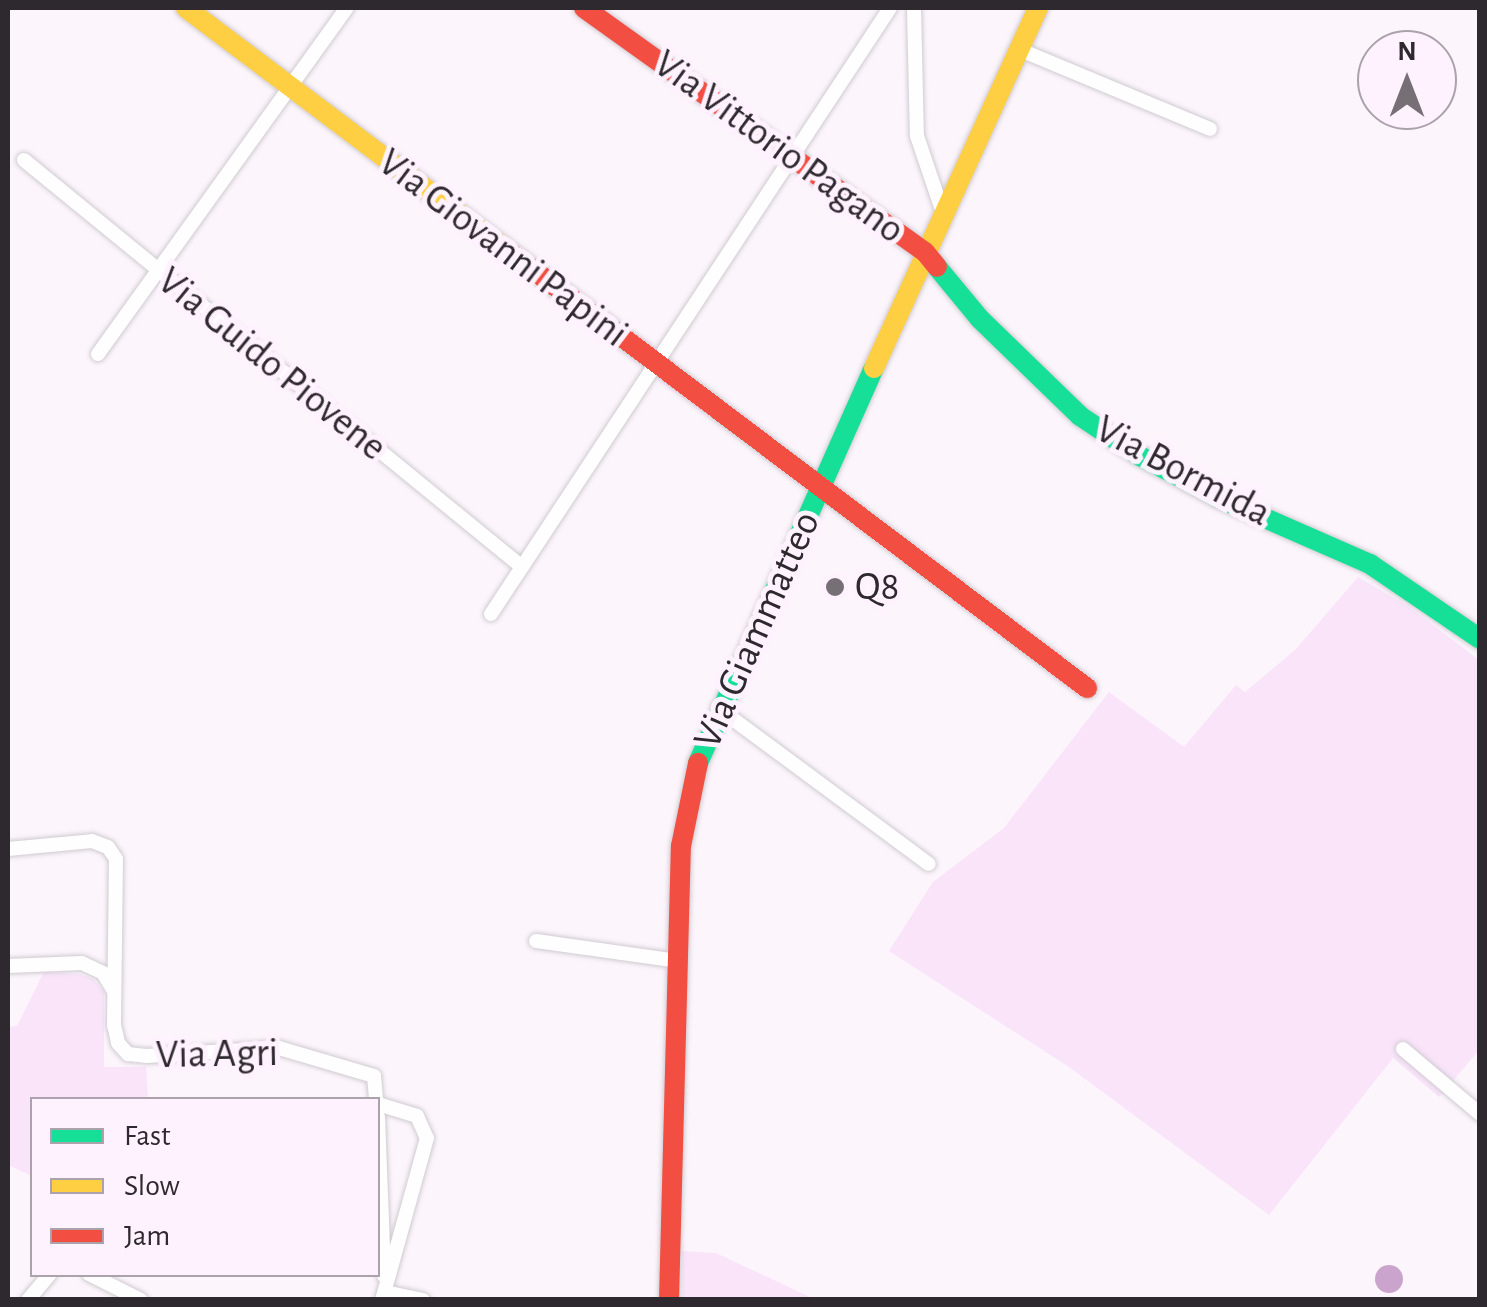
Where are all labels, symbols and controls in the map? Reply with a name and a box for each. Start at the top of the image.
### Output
north arrow [1357,30,1457,130]
text: N [1397,38,1417,66]
street label: Via Vittorio Pagano [644,40,914,254]
street label: Via Giovanni Papini [369,139,637,357]
street label: Via Guido Piovene [148,257,396,471]
street label: Via Bormida [1087,405,1279,537]
street label: Via Giammatteo [683,504,831,756]
place label: Q8 [855,563,900,611]
marker: Q8 [824,576,846,598]
street label: Via Agri [155,1029,279,1079]
legend [30,1097,380,1277]
text: Fast [124,1121,171,1151]
text: Slow [124,1171,180,1201]
text: Jam [124,1221,170,1251]

